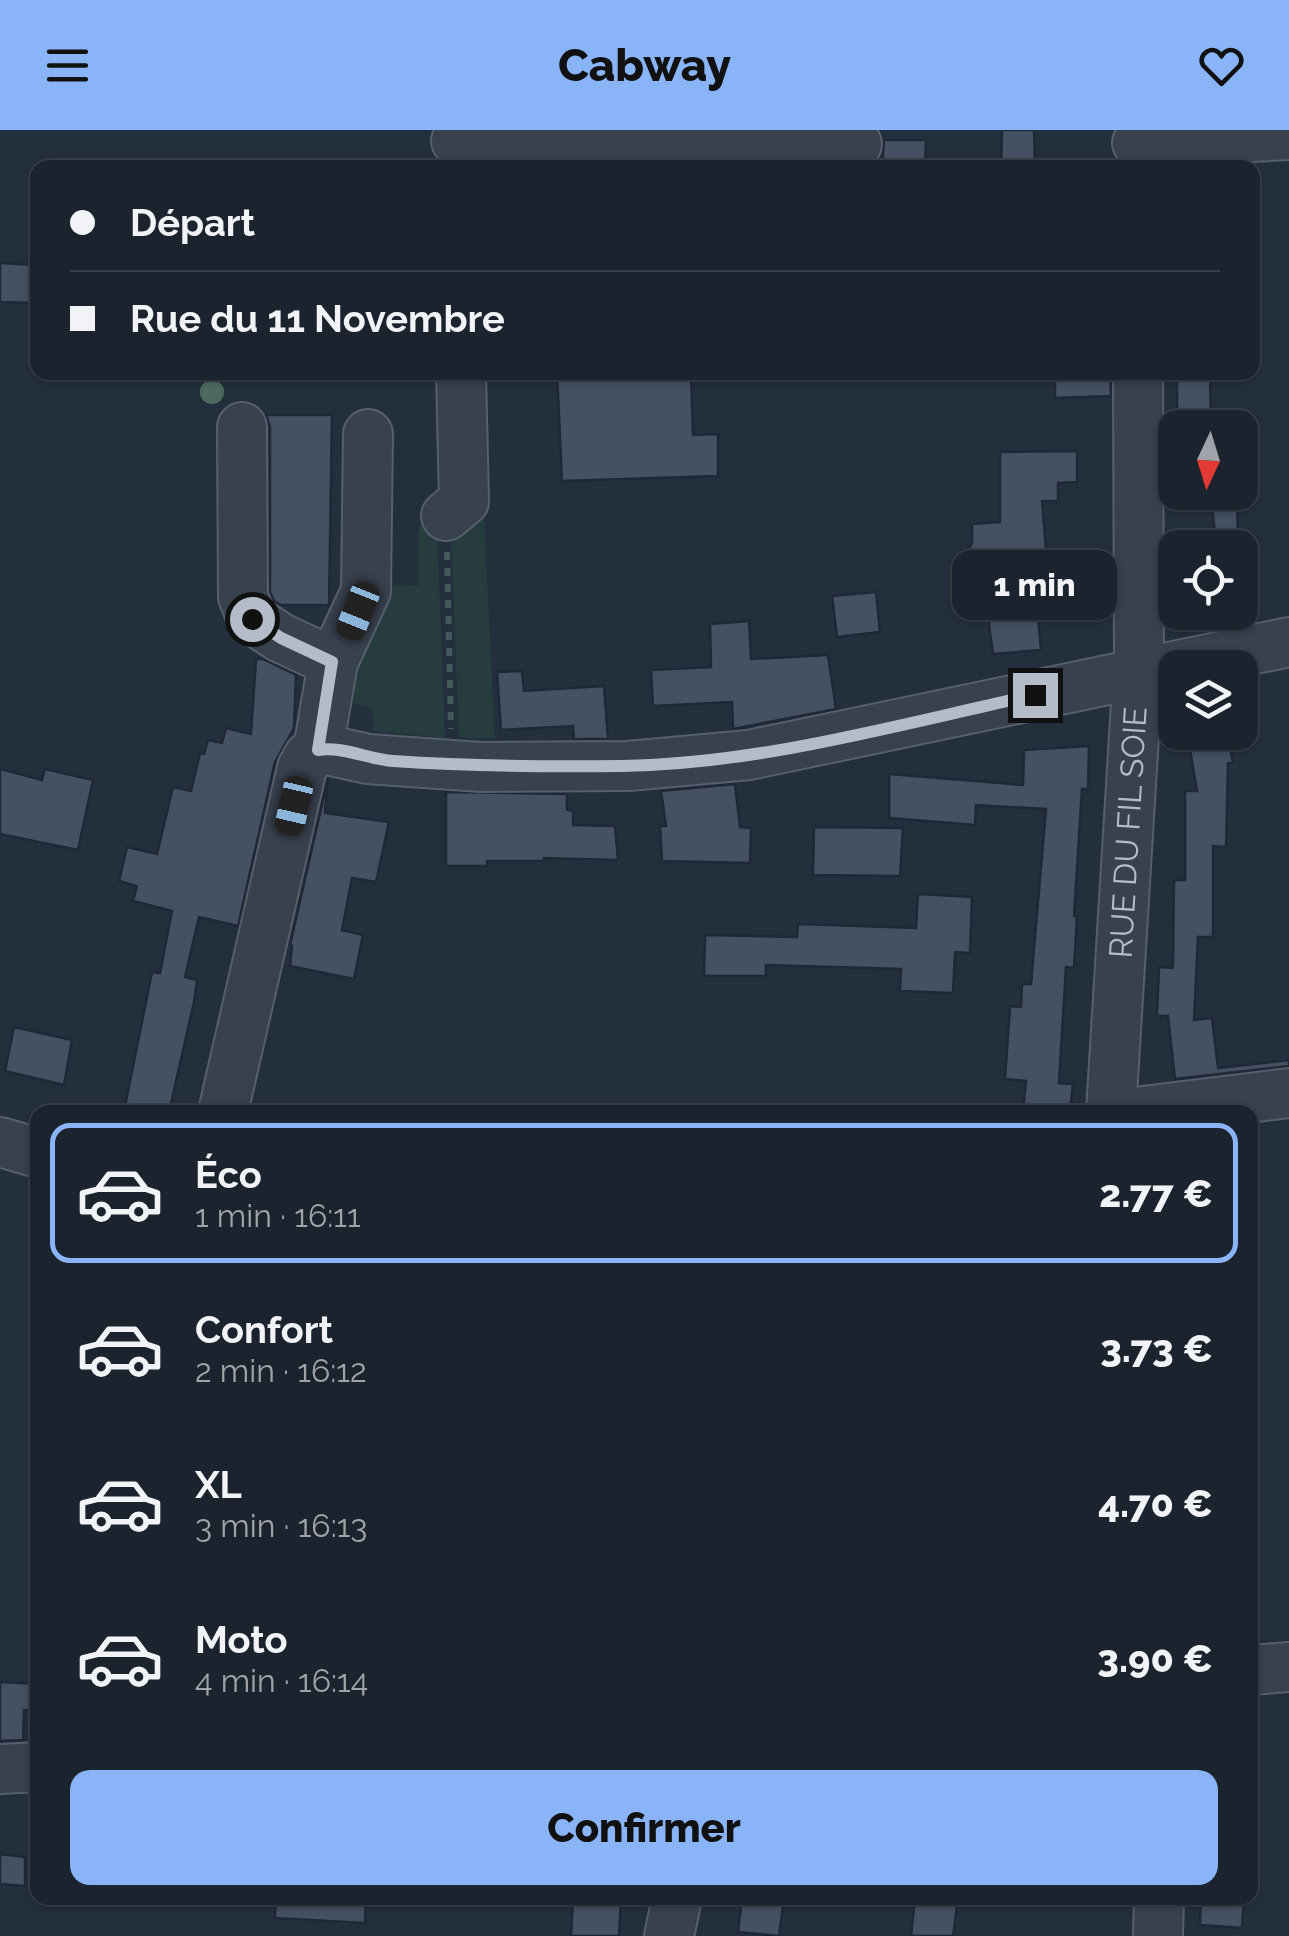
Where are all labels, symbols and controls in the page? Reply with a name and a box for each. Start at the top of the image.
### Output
icon: menu [40,38,95,93]
icon: heart [1194,38,1249,93]
text: Cabway [558,39,731,92]
text: Départ [130,200,255,245]
text: Rue du 11 Novembre [130,296,505,341]
north arrow [1158,410,1258,510]
map controls [1158,410,1258,750]
button: locate [1158,530,1258,630]
callout: 1 min [952,550,1118,620]
text: 1 min [993,566,1076,603]
car [333,578,383,644]
route start [230,597,275,642]
button: layers [1158,650,1258,750]
route end [1013,673,1058,718]
street label: RUE DU FIL SOIE [1101,706,1154,959]
car [273,773,315,839]
icon: car [75,1148,165,1238]
text: Éco [195,1152,262,1197]
text: 2.77 € [1099,1171,1213,1216]
text: 1 min · 16:11 [195,1197,361,1234]
icon: car [75,1303,165,1393]
text: Confort [195,1307,333,1352]
text: 3.73 € [1100,1326,1213,1371]
text: 2 min · 16:12 [195,1352,367,1389]
icon: car [75,1458,165,1548]
text: XL [195,1462,242,1507]
text: 4.70 € [1098,1481,1213,1526]
text: 3 min · 16:13 [195,1507,367,1544]
icon: car [75,1613,165,1703]
text: Moto [195,1617,288,1662]
text: 3.90 € [1097,1636,1213,1681]
text: 4 min · 16:14 [195,1662,368,1699]
button: Confirmer [70,1770,1218,1885]

